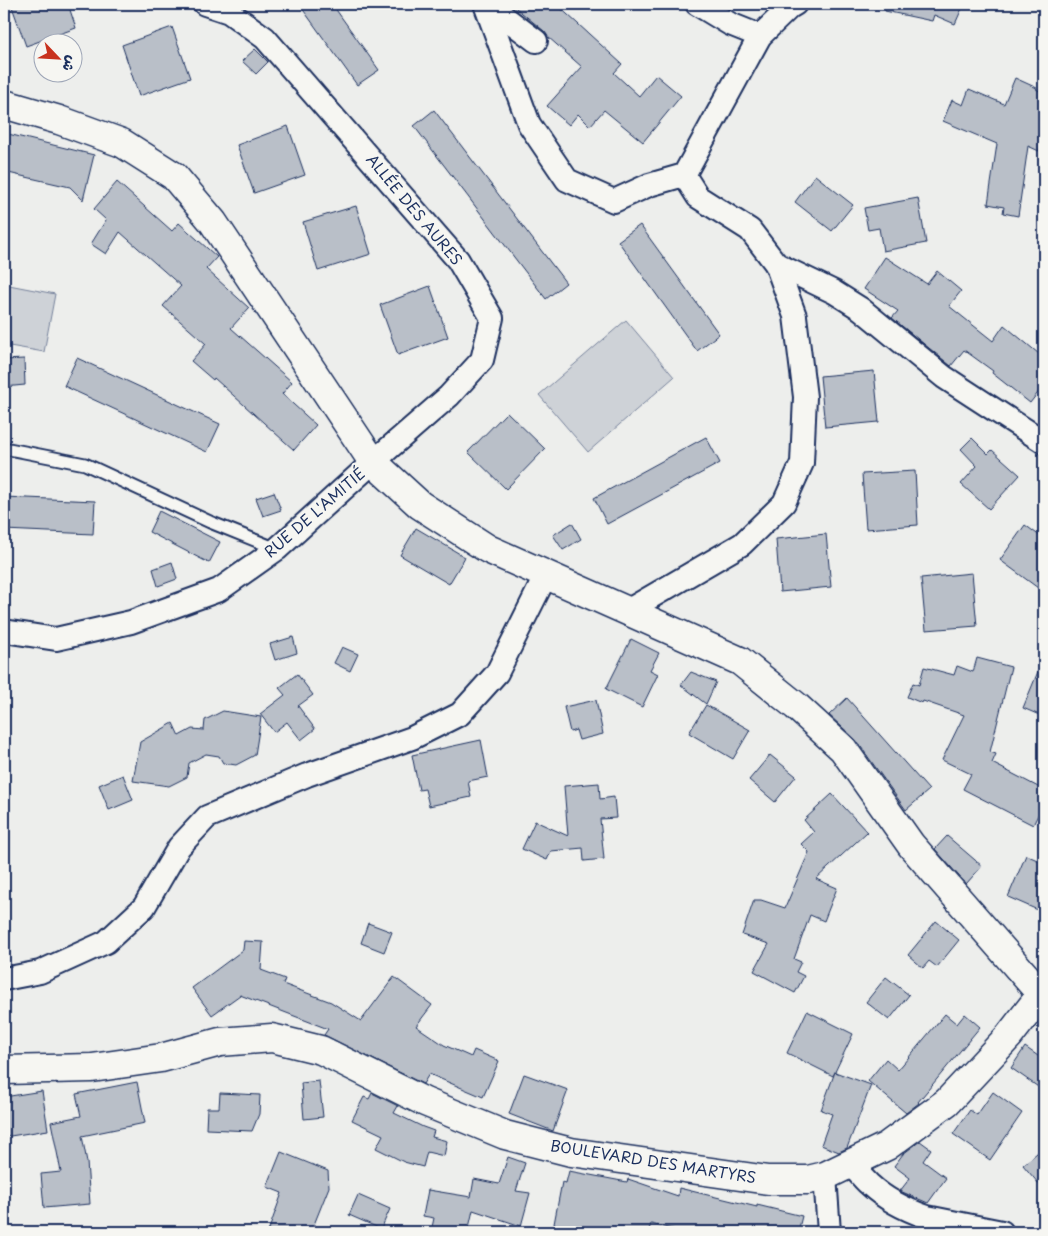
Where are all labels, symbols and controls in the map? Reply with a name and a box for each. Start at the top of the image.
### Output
north arrow [32,32,82,82]
text: ش [57,52,83,75]
street label: ALLÉE DES AURES [362,148,469,270]
street label: RUE DE L'AMITIÉ [259,462,369,562]
street label: BOULEVARD DES MARTYRS [549,1133,758,1188]

